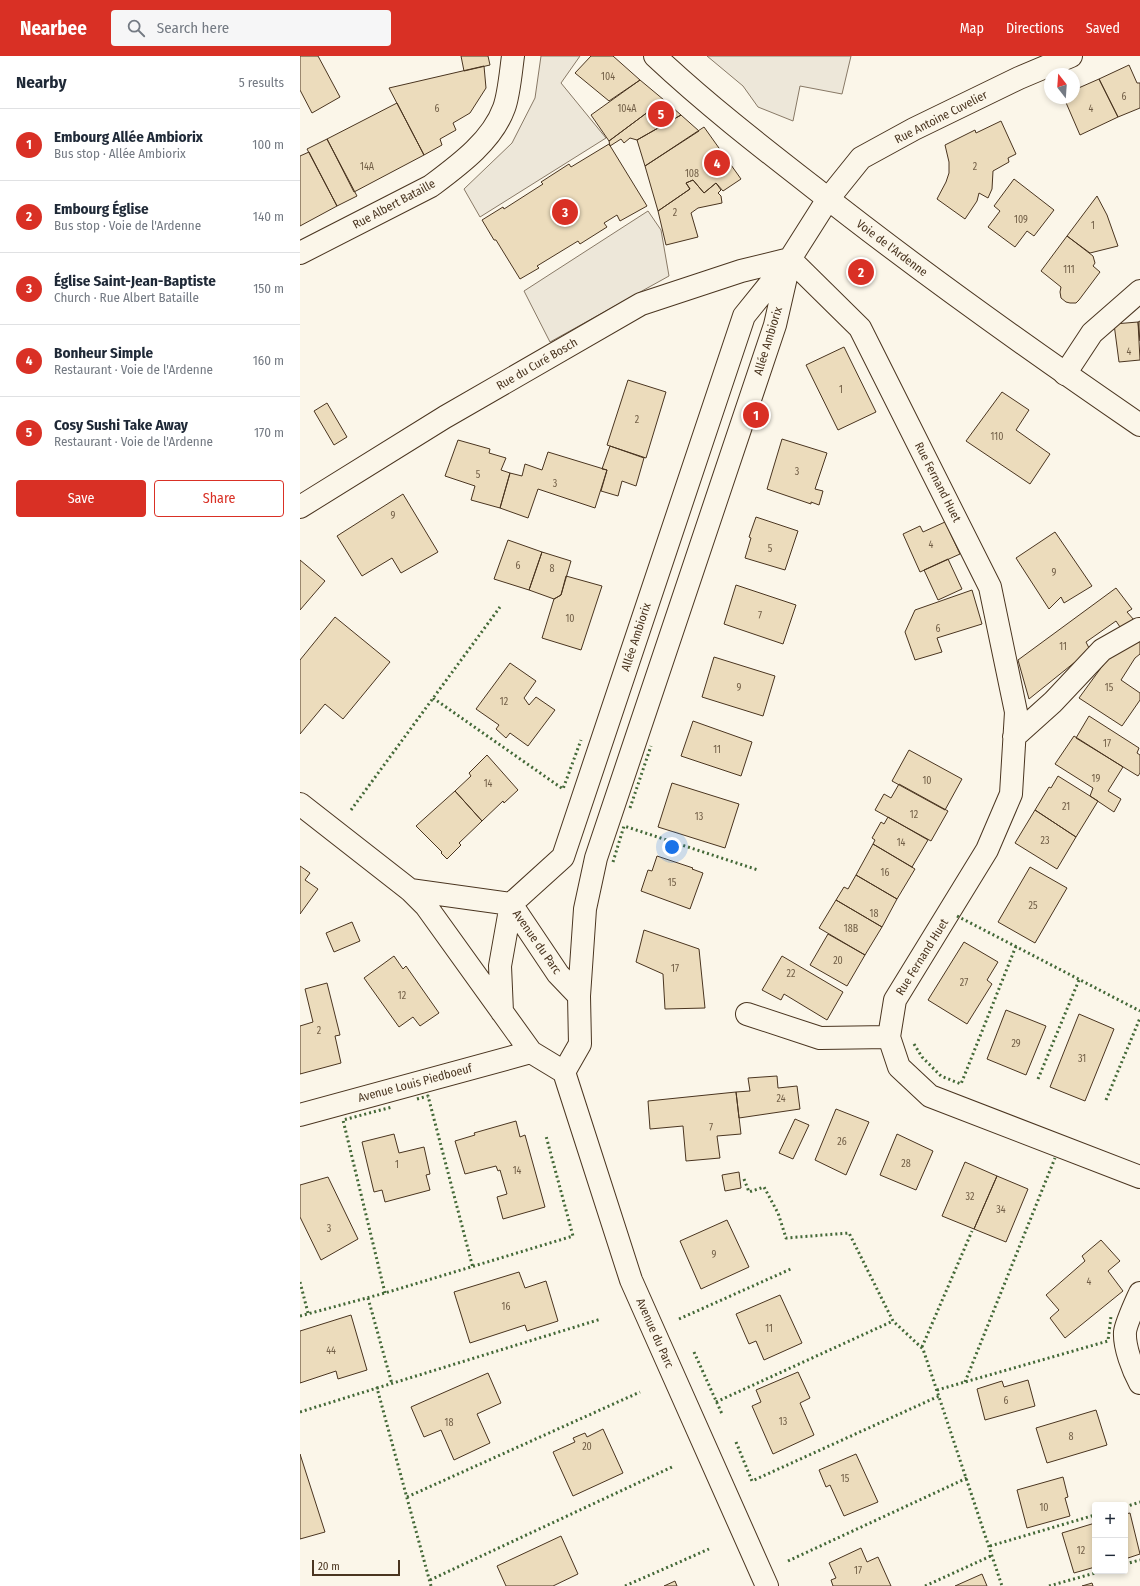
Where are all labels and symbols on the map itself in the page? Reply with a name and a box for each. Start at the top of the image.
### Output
north arrow [1044,68,1080,104]
house number: 104 [601,71,615,83]
street label: Rue Antoine Cuvelier [892,87,990,146]
house number: 6 [1122,91,1127,103]
pin: 5 [648,99,674,129]
house number: 6 [435,103,440,115]
house number: 104A [617,103,637,115]
house number: 4 [1089,103,1094,115]
pin: 4 [704,148,730,178]
house number: 14A [360,161,375,173]
house number: 2 [973,161,978,173]
house number: 108 [685,168,699,180]
street label: Rue Albert Bataille [350,176,438,232]
pin: 3 [552,197,578,227]
house number: 2 [673,207,678,219]
house number: 109 [1014,214,1028,226]
street label: Voie de l'Ardenne [854,217,930,279]
house number: 1 [1091,220,1095,232]
pin: 2 [848,257,874,287]
house number: 111 [1063,264,1075,276]
street label: Allée Ambiorix [751,304,785,377]
street label: Rue du Curé Bosch [494,335,580,393]
house number: 4 [1127,346,1132,358]
house number: 1 [839,384,843,396]
pin: 1 [743,400,769,430]
house number: 2 [635,414,640,426]
house number: 110 [991,431,1003,443]
street label: Rue Fernand Huet [912,440,964,524]
house number: 3 [795,466,800,478]
house number: 5 [476,469,481,481]
house number: 3 [553,478,558,490]
house number: 9 [391,510,396,522]
house number: 4 [929,539,934,551]
house number: 5 [768,543,773,555]
house number: 6 [516,560,521,572]
house number: 8 [550,563,555,575]
house number: 9 [1052,567,1057,579]
street label: Allée Ambiorix [618,600,654,673]
house number: 7 [758,610,762,622]
house number: 10 [565,613,575,625]
house number: 6 [936,623,941,635]
house number: 11 [1059,641,1067,653]
house number: 9 [737,682,742,694]
house number: 15 [1105,682,1114,694]
house number: 12 [500,696,509,708]
house number: 17 [1103,738,1111,750]
house number: 11 [713,744,721,756]
house number: 19 [1092,773,1101,785]
house number: 10 [922,775,932,787]
house number: 14 [484,778,493,790]
house number: 21 [1062,801,1070,813]
house number: 12 [910,809,919,821]
house number: 13 [695,811,704,823]
house number: 23 [1041,835,1050,847]
your location [662,837,682,857]
house number: 14 [897,837,906,849]
house number: 16 [881,867,889,879]
house number: 15 [668,877,677,889]
house number: 25 [1029,900,1038,912]
street label: Avenue du Parc [510,907,564,977]
house number: 18 [870,908,878,920]
street label: Rue Fernand Huet [893,916,951,998]
house number: 18B [844,923,859,935]
house number: 20 [833,955,843,967]
house number: 17 [671,963,679,975]
house number: 22 [787,968,796,980]
house number: 27 [960,977,968,989]
house number: 12 [398,990,407,1002]
house number: 2 [317,1025,322,1037]
house number: 29 [1011,1038,1021,1050]
house number: 31 [1078,1053,1086,1065]
street label: Avenue Louis Piedboeuf [356,1061,475,1105]
house number: 24 [776,1093,786,1105]
house number: 7 [709,1122,713,1134]
house number: 26 [837,1136,847,1148]
house number: 28 [901,1158,911,1170]
house number: 1 [395,1159,399,1171]
house number: 14 [513,1165,522,1177]
house number: 32 [966,1191,975,1203]
house number: 34 [996,1204,1006,1216]
house number: 3 [327,1223,332,1235]
house number: 9 [712,1249,717,1261]
house number: 4 [1087,1276,1092,1288]
street label: Avenue du Parc [633,1296,677,1370]
house number: 16 [502,1301,510,1313]
house number: 11 [765,1323,773,1335]
house number: 44 [326,1345,336,1357]
house number: 6 [1004,1395,1009,1407]
house number: 13 [779,1416,788,1428]
house number: 18 [445,1417,453,1429]
house number: 8 [1069,1431,1074,1443]
house number: 20 [582,1441,592,1453]
house number: 15 [841,1473,850,1485]
house number: 10 [1039,1502,1049,1514]
house number: 12 [1077,1545,1086,1557]
scale bar [312,1558,400,1577]
house number: 17 [854,1565,862,1577]

